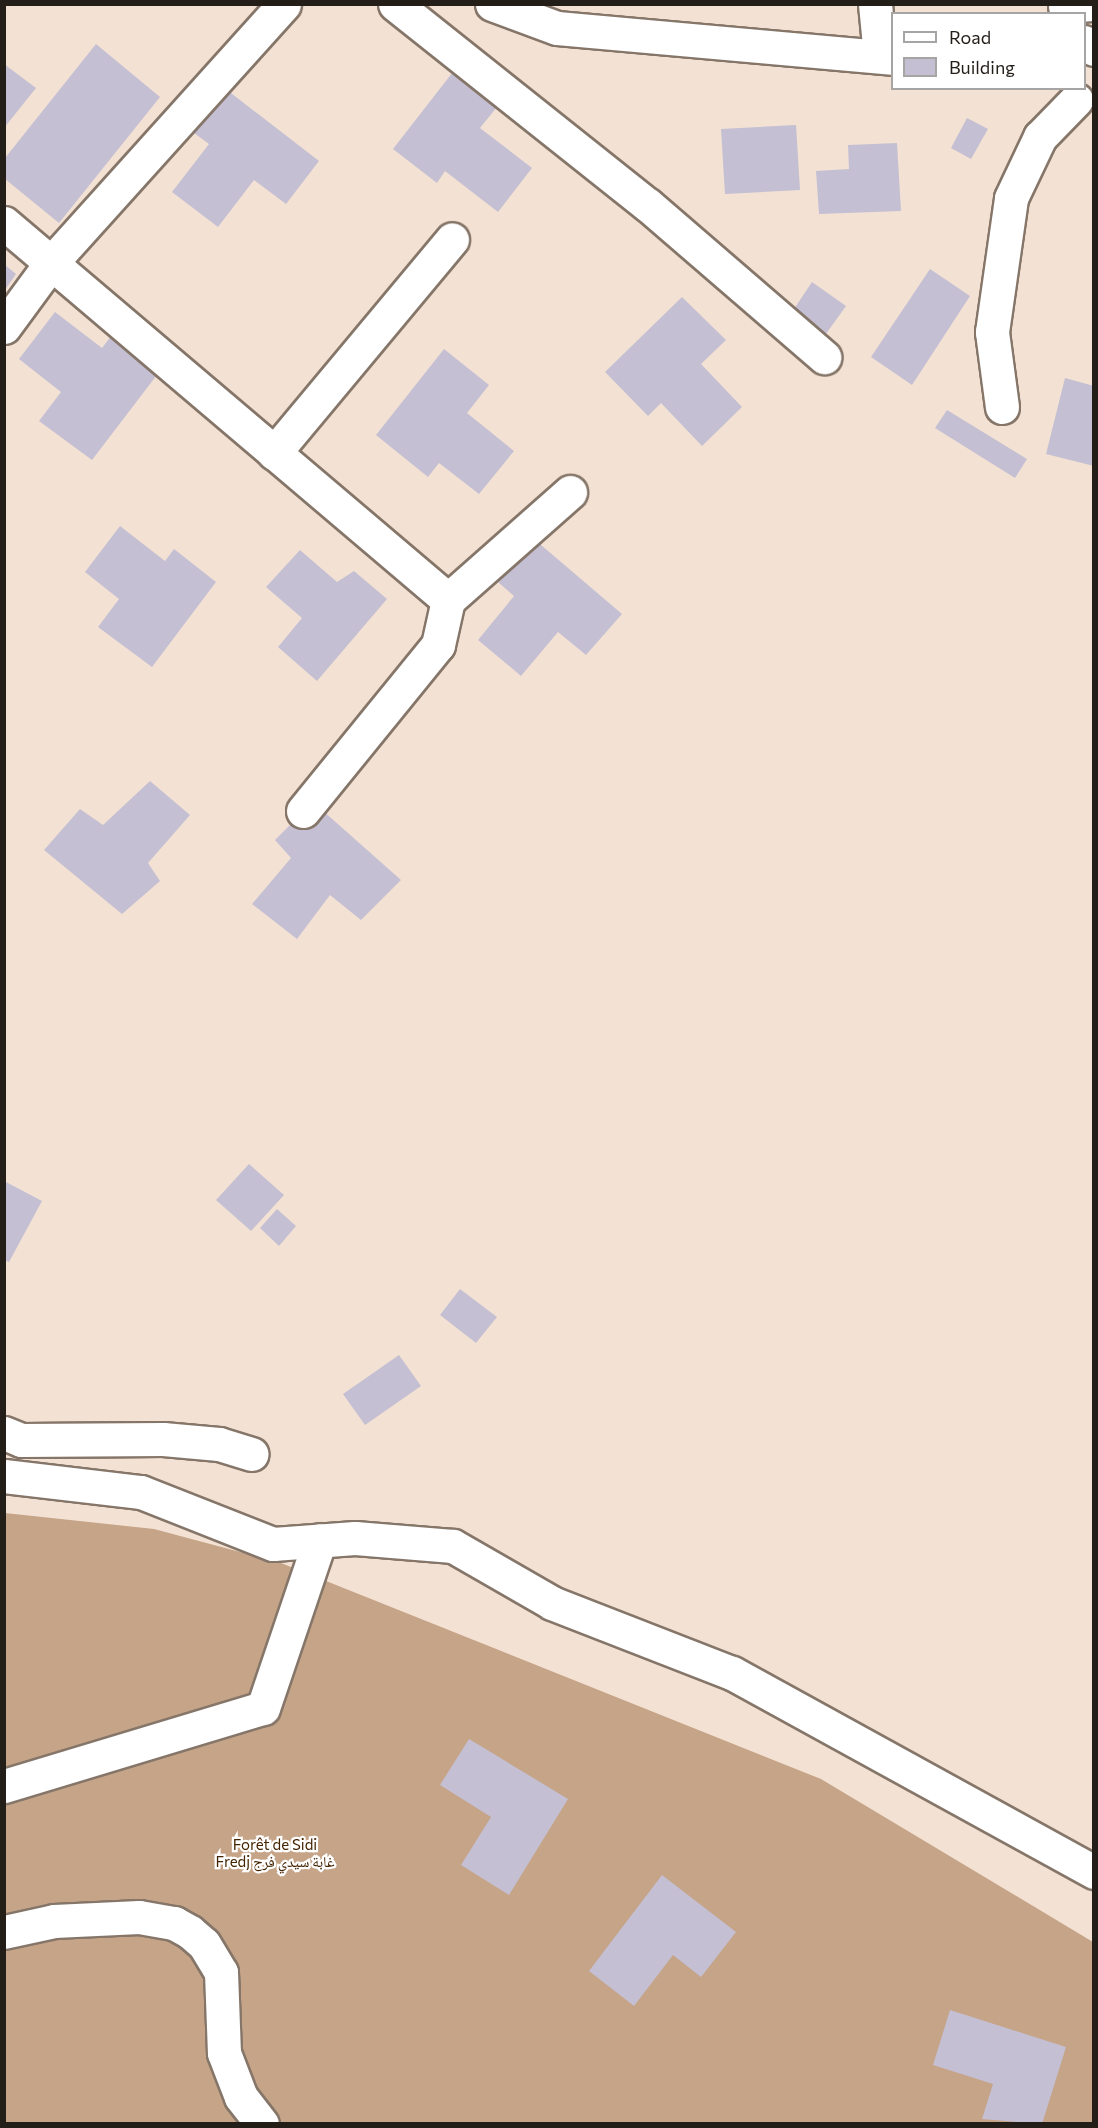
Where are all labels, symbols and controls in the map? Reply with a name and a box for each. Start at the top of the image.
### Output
legend [891,12,1086,90]
text: Road [949,26,991,48]
text: Building [949,56,1015,78]
park label: Forêt de Sidi Fredj غابة سيدي فرج [216,1835,334,1870]

